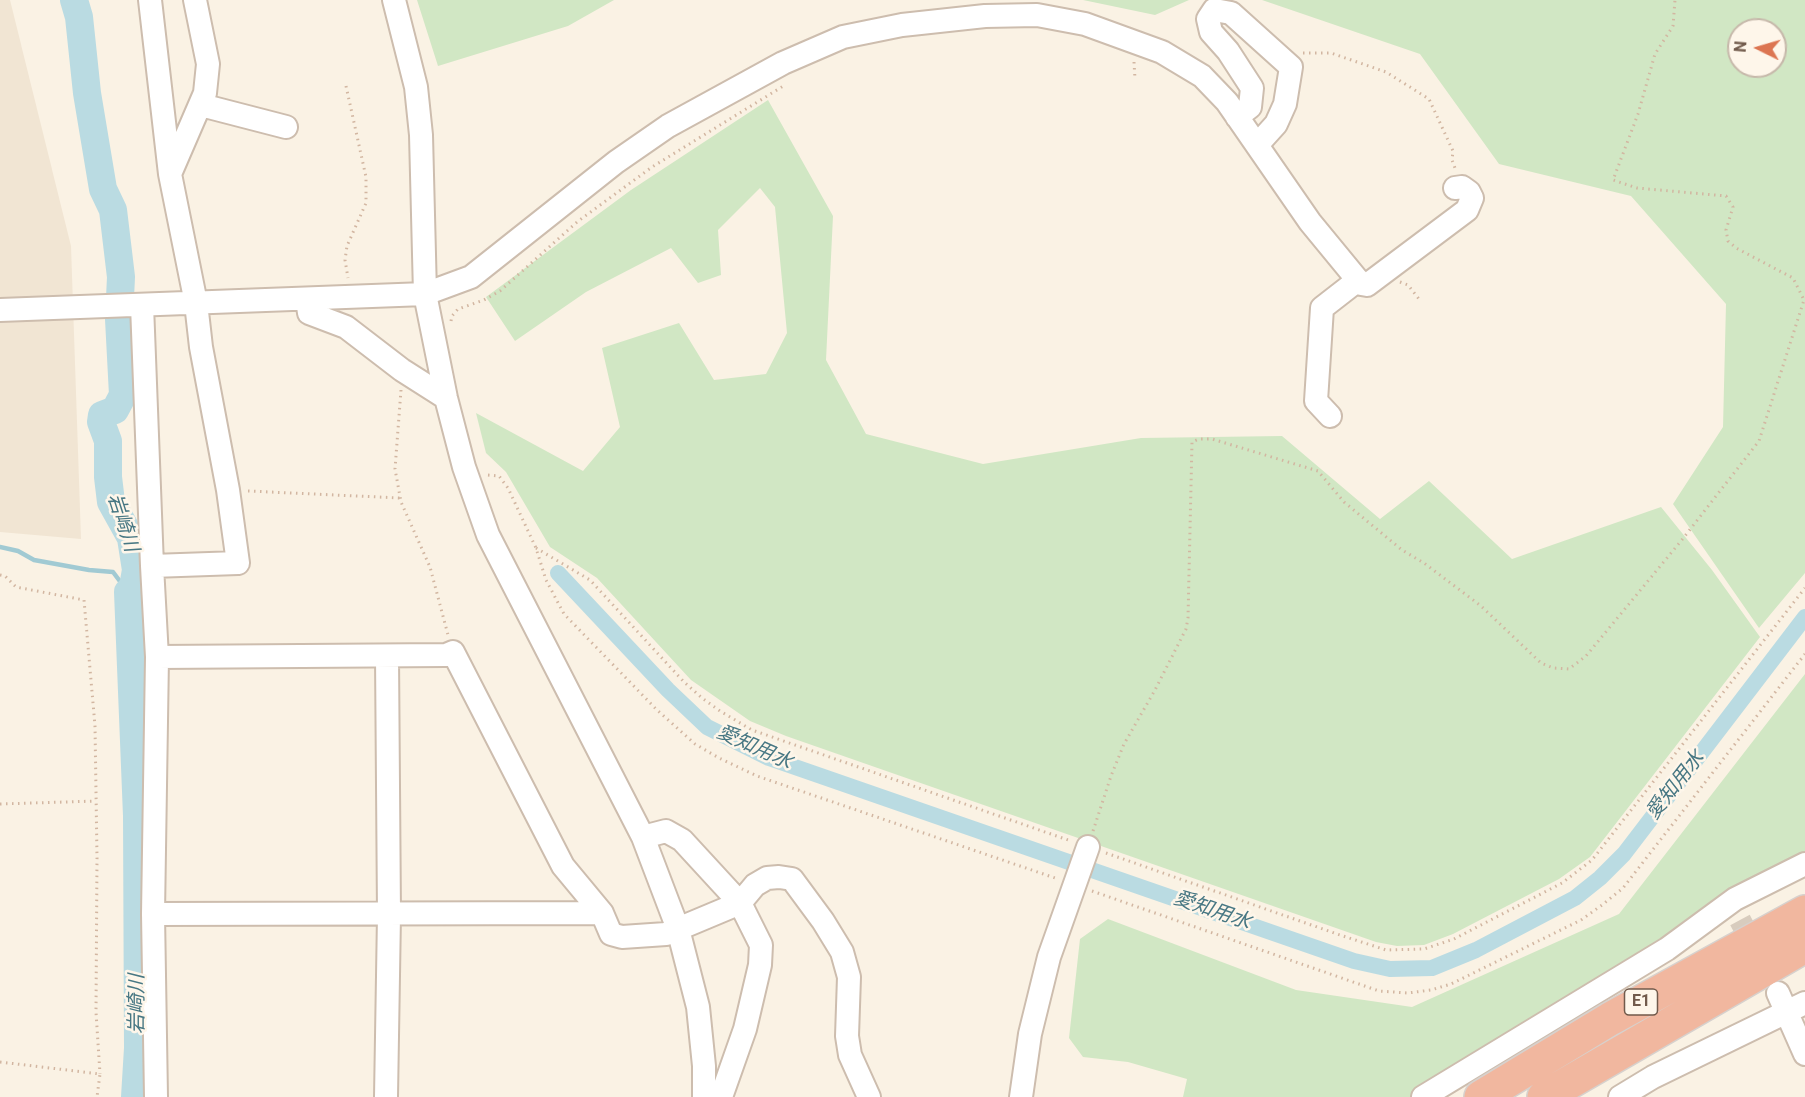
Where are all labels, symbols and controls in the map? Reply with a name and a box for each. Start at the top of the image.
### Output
north arrow [1727,18,1787,78]
text: N [1731,40,1751,53]
water label: 岩崎川 [101,491,143,555]
water label: 愛知用水 [713,721,795,775]
water label: 愛知用水 [1642,747,1710,825]
water label: 愛知用水 [1170,887,1254,935]
water label: 岩崎川 [126,974,150,1034]
road number: E1 [1624,989,1658,1015]

